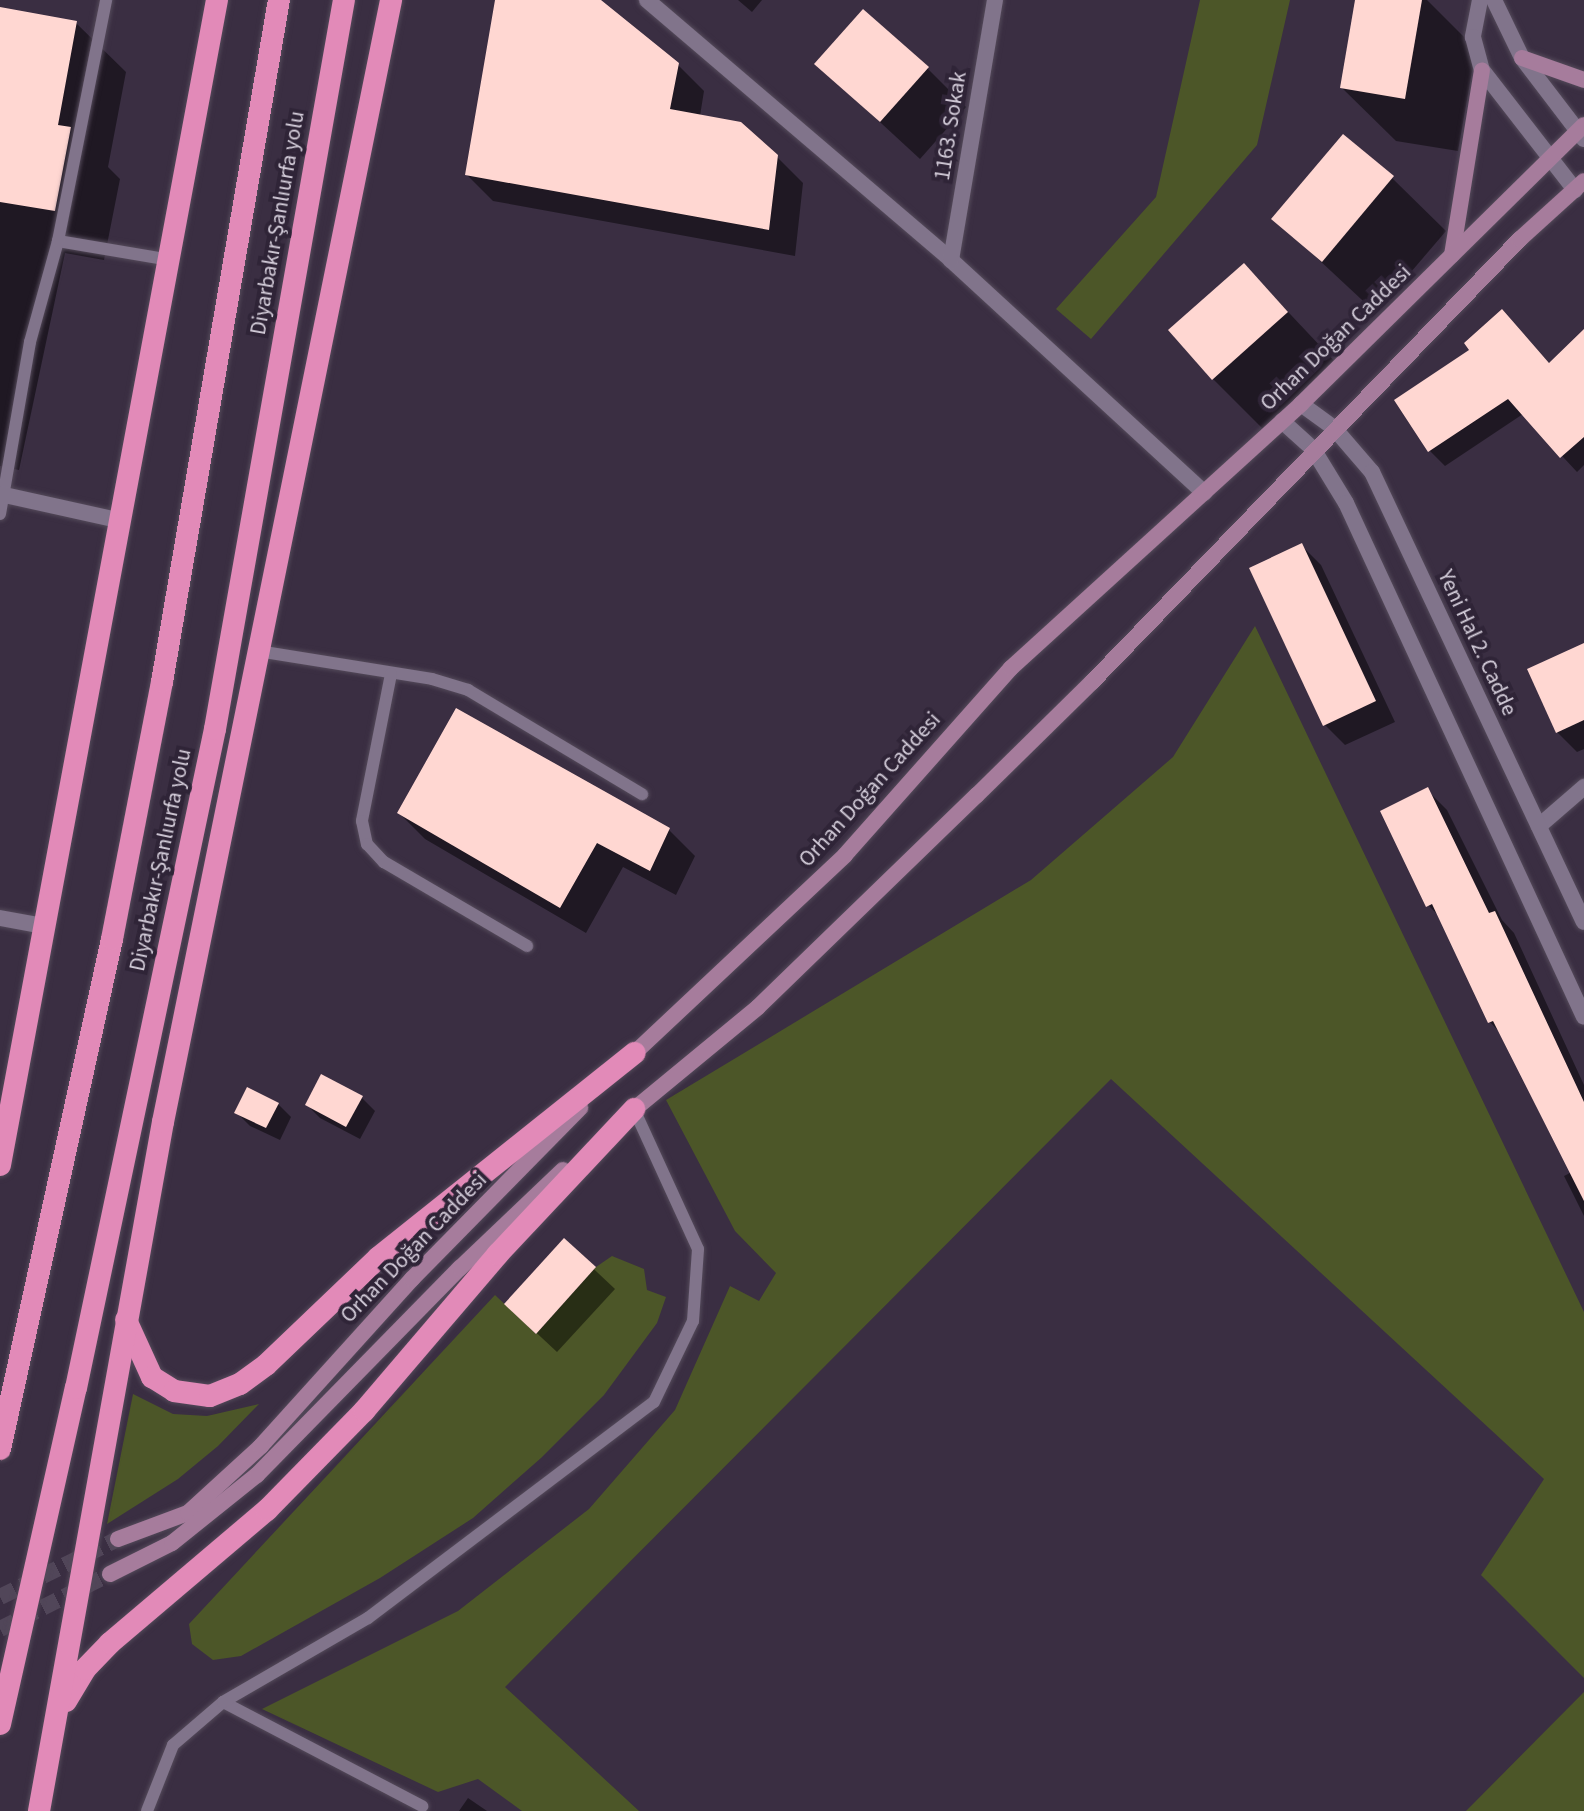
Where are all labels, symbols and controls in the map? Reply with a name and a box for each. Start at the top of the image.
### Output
street label: 1163. Sokak [929,70,973,182]
street label: Diyarbakır-Şanlıurfa yolu [245,109,311,337]
street label: Orhan Doğan Caddesi [1255,259,1417,417]
street label: Yeni Hal 2. Cadde [1432,566,1522,720]
street label: Orhan Doğan Caddesi [794,707,946,873]
street label: Diyarbakır-Şanlıurfa yolu [124,746,198,974]
street label: Orhan Doğan Caddesi [335,1167,493,1329]

